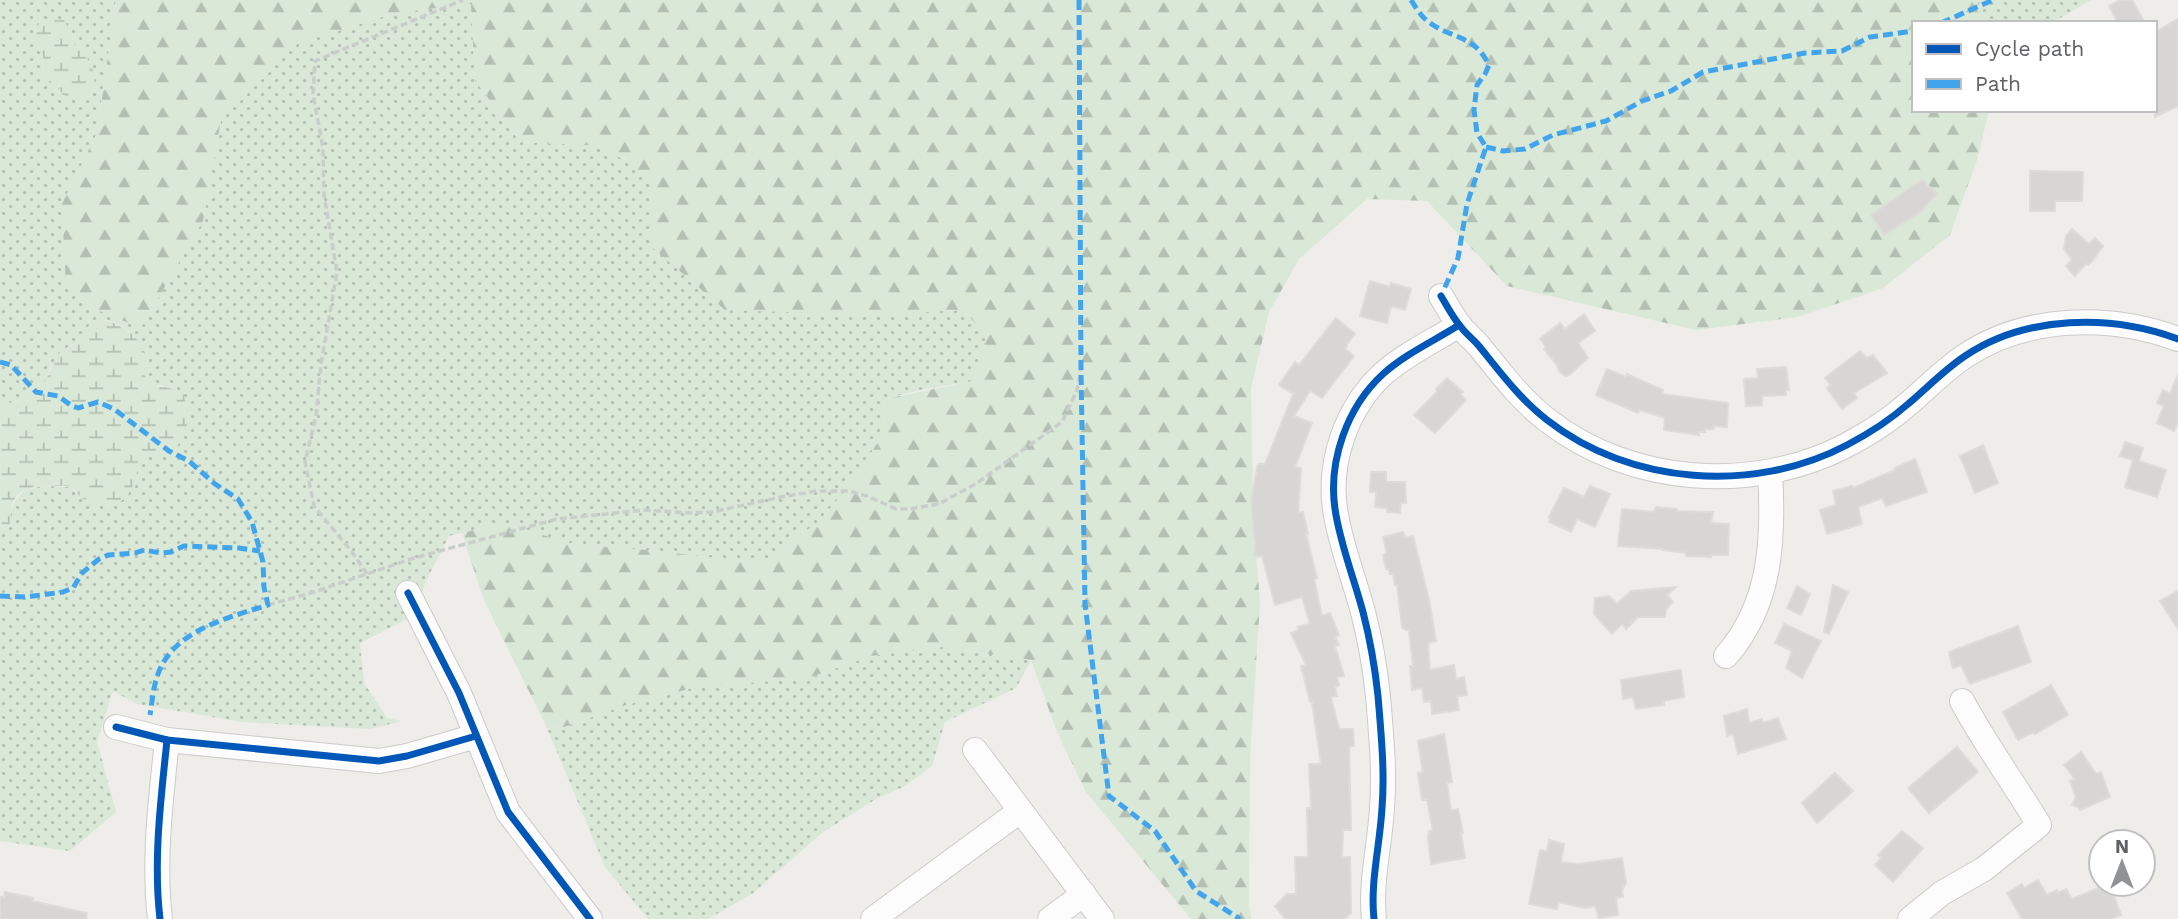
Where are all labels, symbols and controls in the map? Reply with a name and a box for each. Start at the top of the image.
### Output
legend [1912,21,2157,112]
text: Cycle path [1975,36,2084,61]
text: Path [1975,71,2021,96]
north arrow [2087,828,2157,898]
text: N [2115,835,2129,858]

